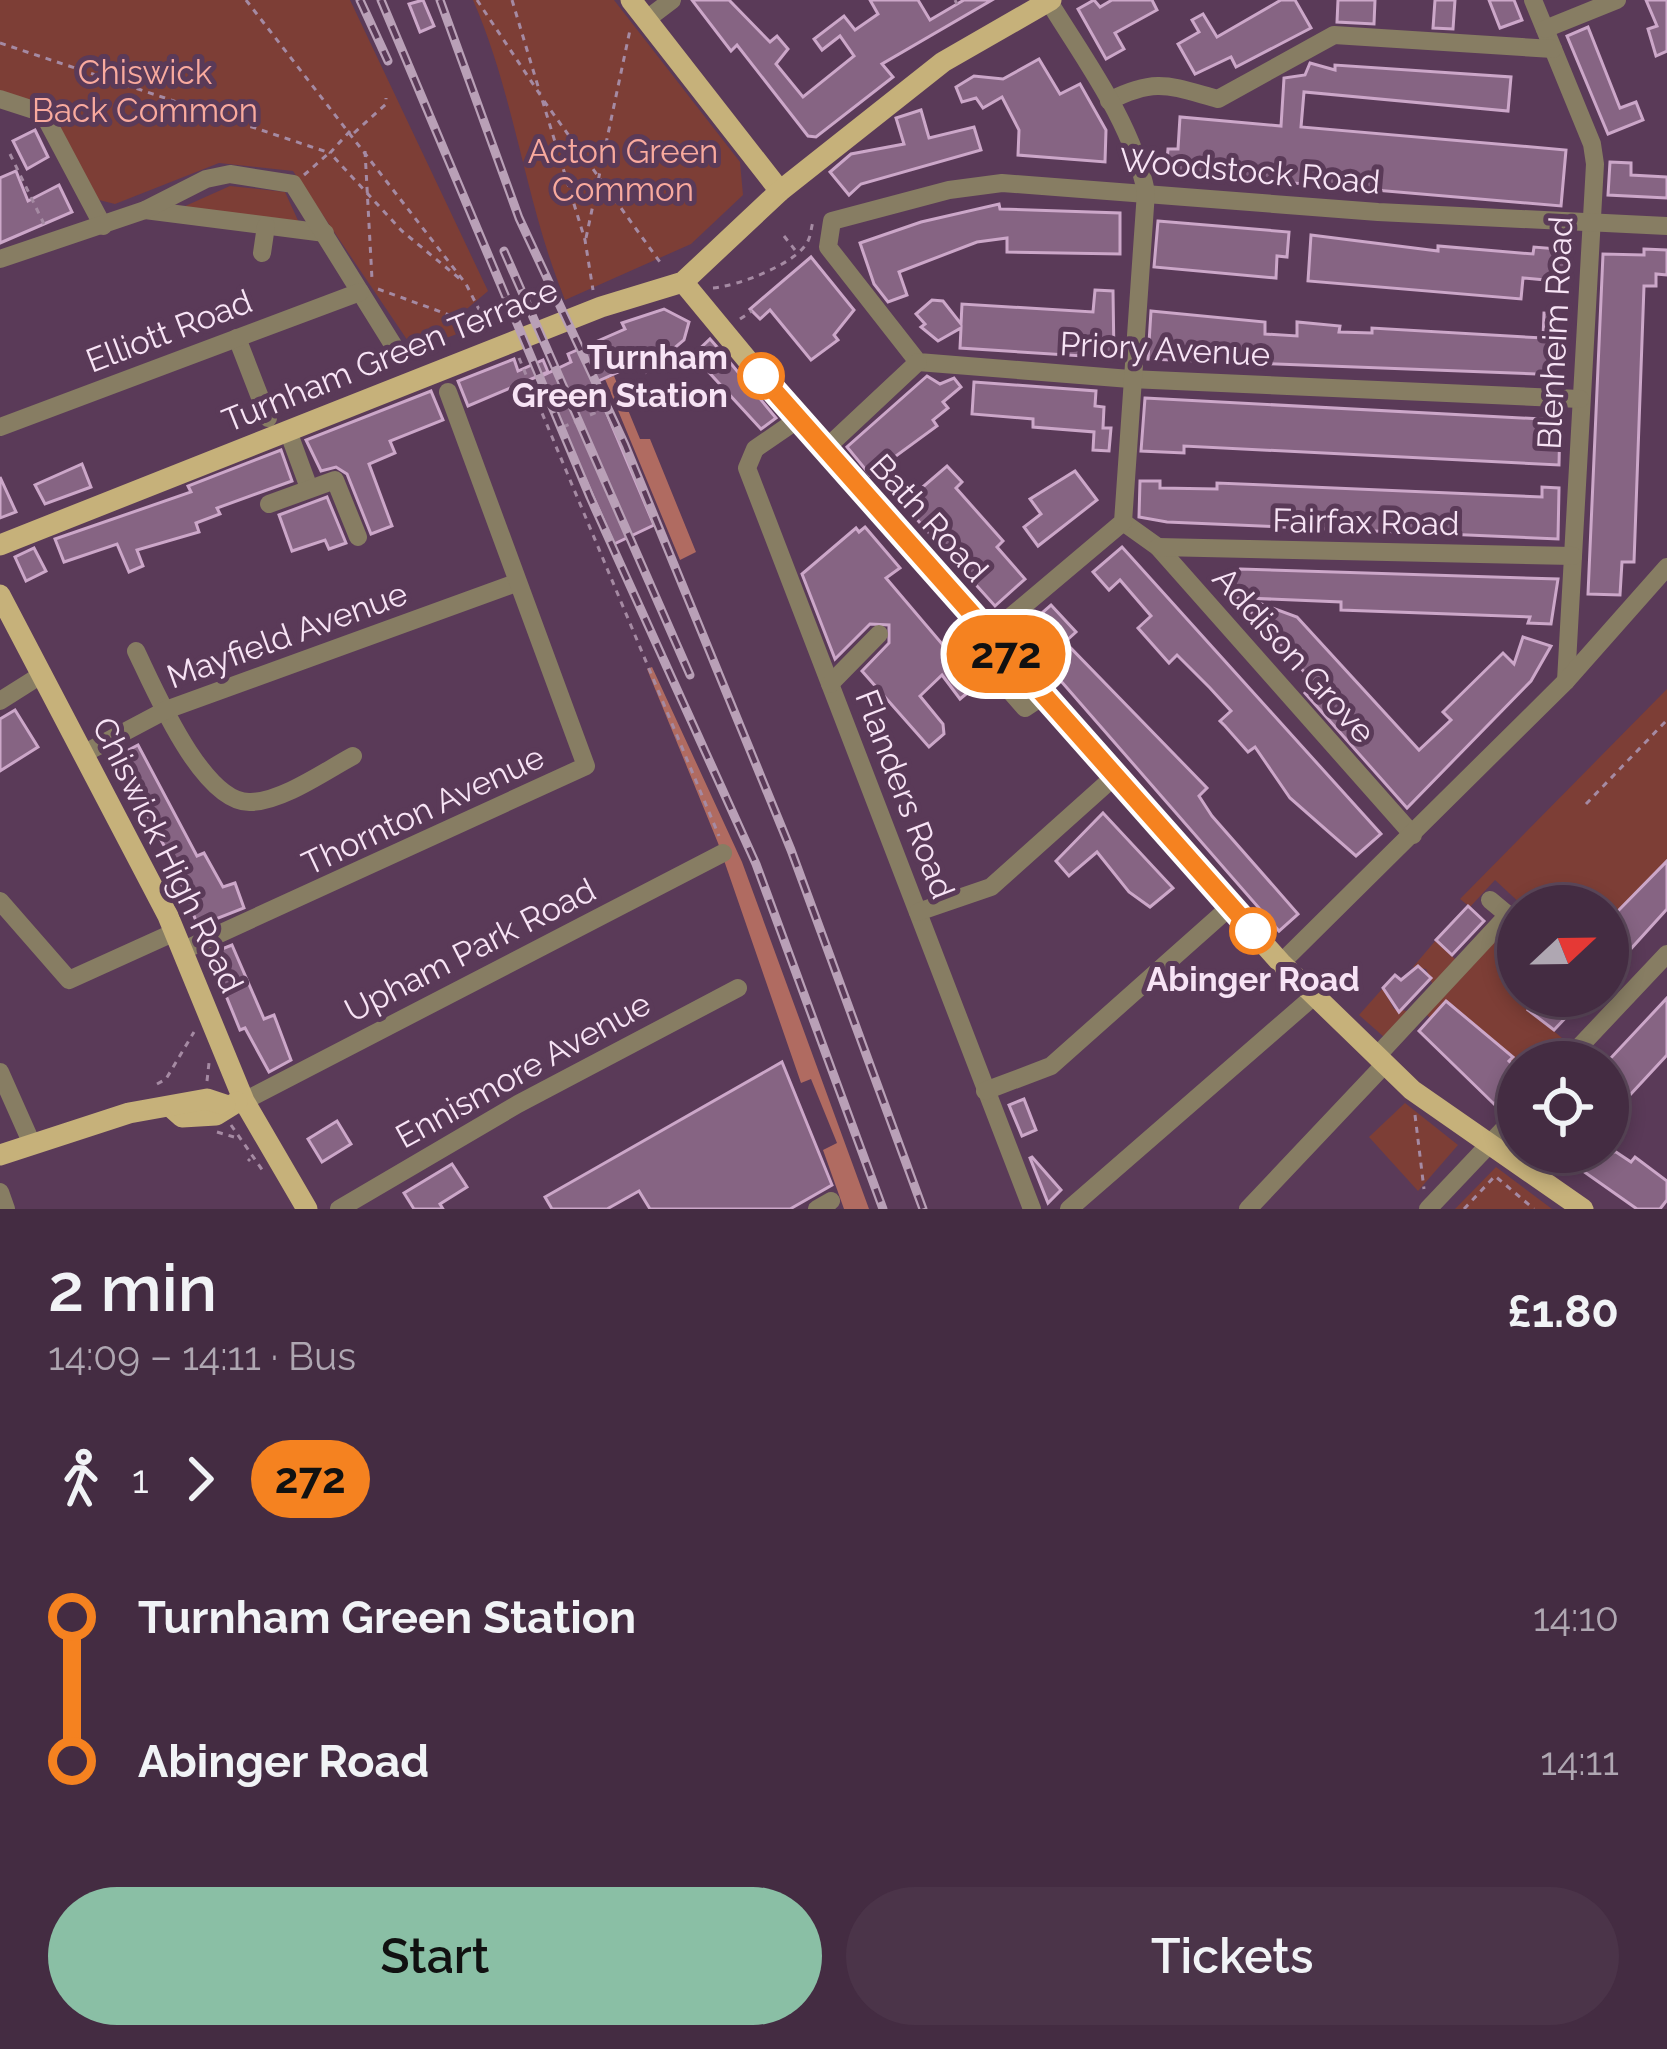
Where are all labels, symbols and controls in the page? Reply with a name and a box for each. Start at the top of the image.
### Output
park label: Chiswick Back Common [32,53,258,130]
park label: Acton Green Common [528,132,718,209]
street label: Woodstock Road [1118,140,1382,202]
street label: Blenheim Road [1529,216,1581,450]
street label: Turnham Green Terrace [217,270,563,440]
street label: Elliott Road [81,282,257,380]
street label: Priory Avenue [1059,324,1271,374]
place label: Turnham Green Station [512,338,728,415]
marker: Turnham Green Station [739,354,783,398]
street label: Bath Road [862,446,996,590]
street label: Fairfax Road [1272,501,1460,543]
street label: Addison Grove [1205,559,1383,751]
street label: Mayfield Avenue [162,573,412,697]
line badge: 272 [937,615,1075,693]
text: 272 [971,629,1041,678]
street label: Flanders Road [847,684,963,904]
street label: Chiswick High Road [84,711,252,999]
street label: Thornton Avenue [296,737,550,883]
street label: Upham Park Road [338,870,602,1030]
north arrow [1497,885,1629,1017]
map controls [1497,885,1629,1173]
marker: Abinger Road [1231,909,1275,953]
place label: Abinger Road [1146,960,1360,999]
street label: Ennismore Avenue [389,984,657,1156]
button: locate [1497,1041,1629,1173]
text: 2 min [48,1249,217,1326]
text: £1.80 [1507,1285,1619,1338]
text: 14:09 – 14:11 · Bus [48,1333,356,1379]
icon: walk [48,1446,114,1512]
icon: forward [167,1446,233,1512]
text: 272 [275,1454,346,1503]
text: 1 [132,1456,149,1502]
text: Turnham Green Station [138,1591,636,1644]
text: 14:10 [1533,1594,1619,1640]
text: Abinger Road [138,1735,429,1788]
text: 14:11 [1540,1738,1619,1784]
button: Start [48,1887,822,2025]
button: Tickets [846,1887,1619,2025]

